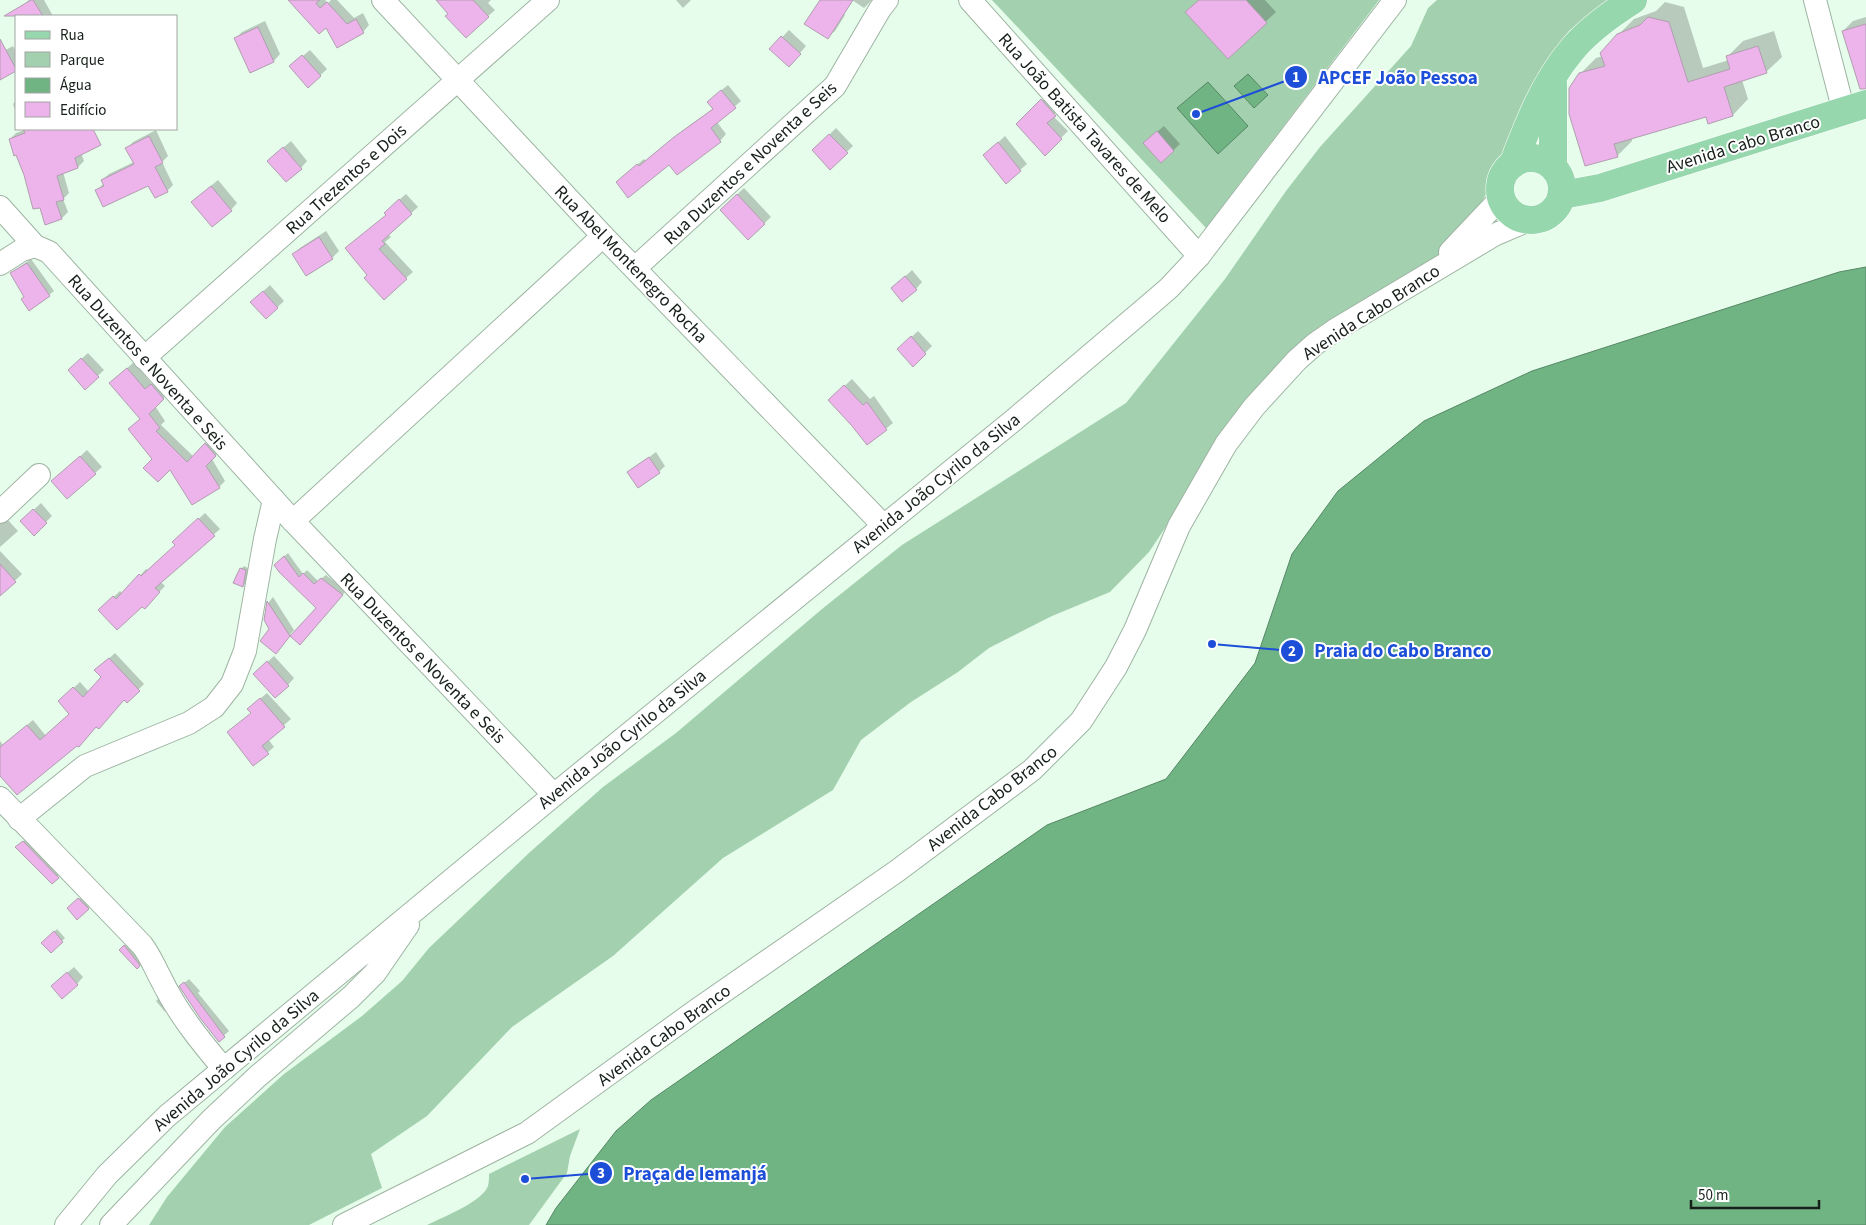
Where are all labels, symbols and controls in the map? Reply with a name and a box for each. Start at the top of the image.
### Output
legend [15,15,178,130]
text: Rua [60,25,84,46]
street label: Rua João Batista Tavares de Melo [992,28,1177,229]
text: Parque [60,50,104,71]
callout: APCEF João Pessoa [1284,60,1488,94]
text: APCEF João Pessoa [1317,65,1478,92]
text: 1 [1292,67,1300,88]
text: Água [60,75,91,96]
street label: Rua Duzentos e Noventa e Seis [658,76,843,251]
text: Edifício [60,100,107,121]
street label: Avenida Cabo Branco [1663,109,1823,180]
street label: Rua Trezentos e Dois [280,118,412,240]
street label: Rua Abel Montenegro Rocha [548,180,713,349]
street label: Avenida Cabo Branco [1298,259,1445,366]
street label: Rua Duzentos e Noventa e Seis [62,269,234,456]
street label: Avenida João Cyrilo da Silva [847,408,1026,559]
street label: Rua Duzentos e Noventa e Seis [334,567,511,749]
callout: Praia do Cabo Branco [1280,634,1502,668]
text: Praia do Cabo Branco [1314,638,1492,665]
text: 2 [1288,641,1296,662]
street label: Avenida João Cyrilo da Silva [533,664,712,815]
street label: Avenida Cabo Branco [922,739,1063,857]
street label: Avenida Cabo Branco [592,978,736,1092]
street label: Avenida João Cyrilo da Silva [148,983,325,1137]
callout: Praça de Iemanjá [589,1156,777,1190]
text: Praça de Iemanjá [623,1161,767,1188]
text: 3 [597,1163,605,1184]
scale bar [1691,1178,1818,1210]
text: 50 m [1698,1185,1728,1206]

